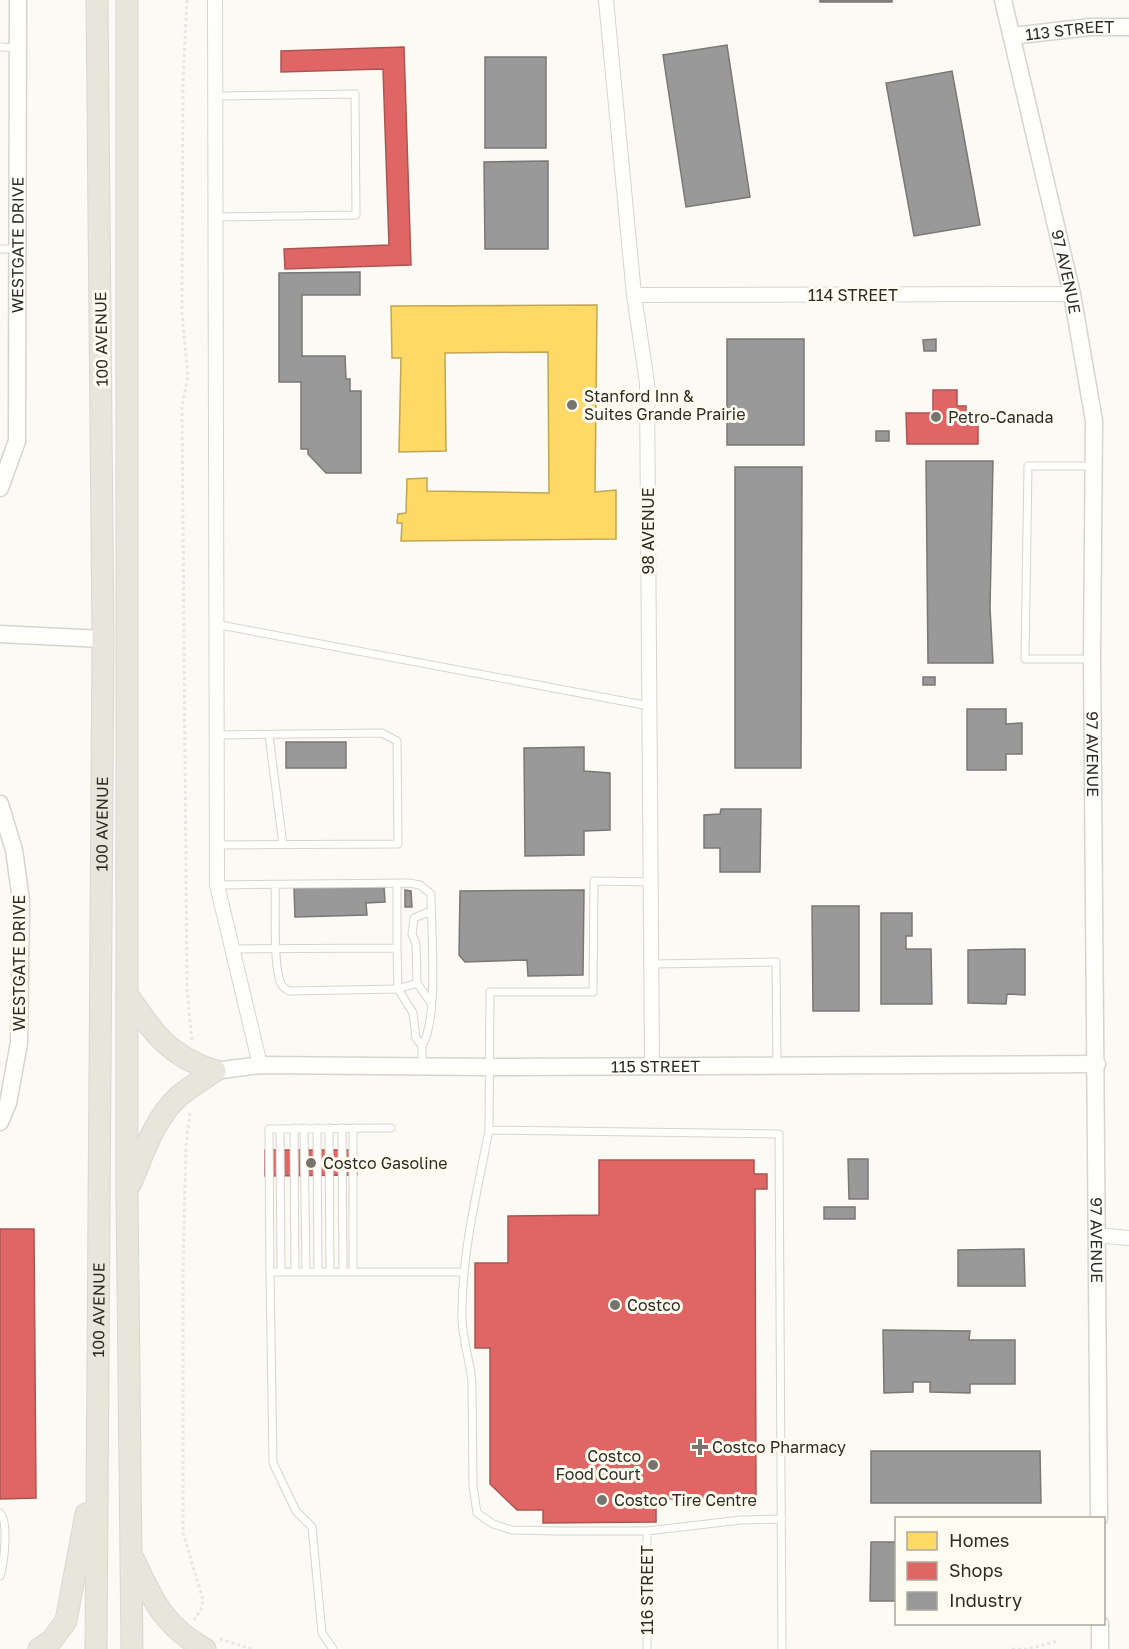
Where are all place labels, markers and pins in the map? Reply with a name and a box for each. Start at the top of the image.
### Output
place label: Stanford Inn & Suites Grande Prairie [584,386,745,424]
marker: Stanford Inn & Suites Grande Prairie [565,398,579,412]
place label: Petro-Canada [948,407,1053,427]
marker: Petro-Canada [929,410,943,424]
place label: Costco Gasoline [323,1153,448,1173]
marker: Costco Gasoline [304,1156,318,1170]
place label: Costco [627,1295,681,1315]
marker: Costco [608,1298,622,1312]
place label: Costco Pharmacy [712,1437,846,1457]
marker: Costco Pharmacy [693,1440,707,1454]
place label: Costco Food Court [555,1446,641,1484]
marker: Costco Food Court [646,1458,660,1472]
place label: Costco Tire Centre [614,1490,757,1510]
marker: Costco Tire Centre [595,1493,609,1507]

